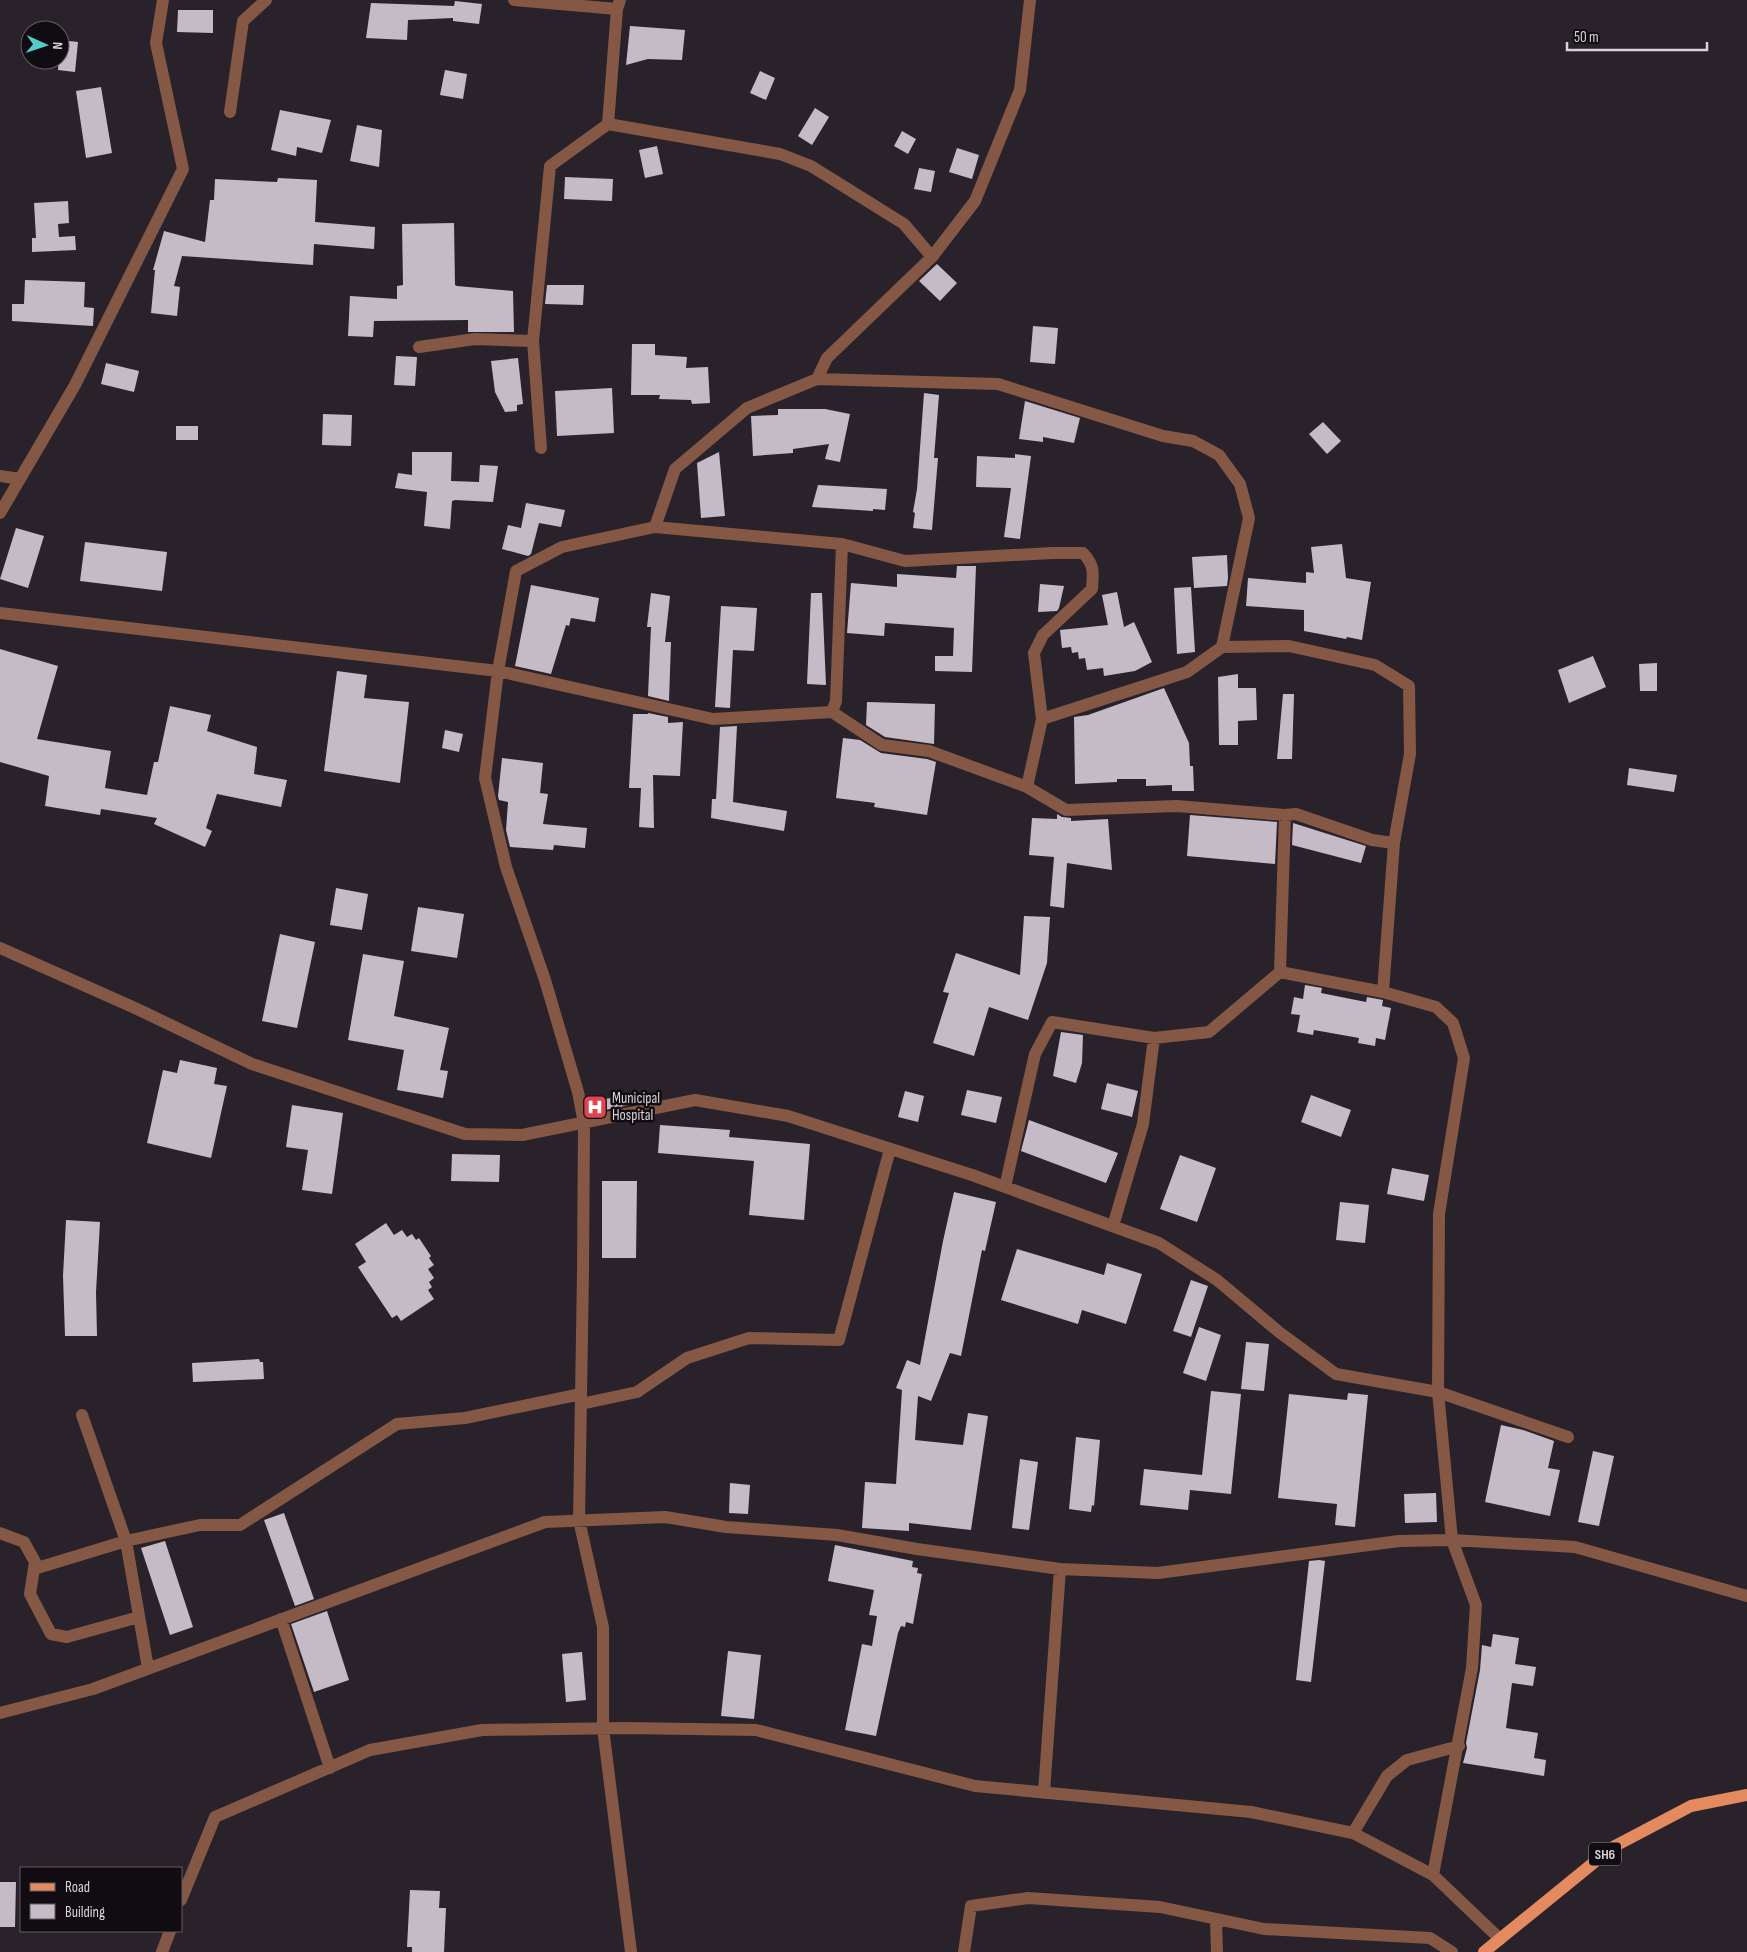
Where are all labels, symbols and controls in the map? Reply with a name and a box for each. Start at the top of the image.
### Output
north arrow [20,20,70,70]
scale bar [1567,20,1707,52]
text: 50 m [1574,28,1599,47]
text: N [49,41,66,50]
place label: Municipal Hospital [612,1089,660,1125]
hospital icon: Municipal Hospital [582,1094,608,1120]
road number: SH6 [1589,1842,1621,1866]
legend [20,1867,182,1932]
text: Road [65,1878,90,1897]
text: Building [65,1903,105,1922]

